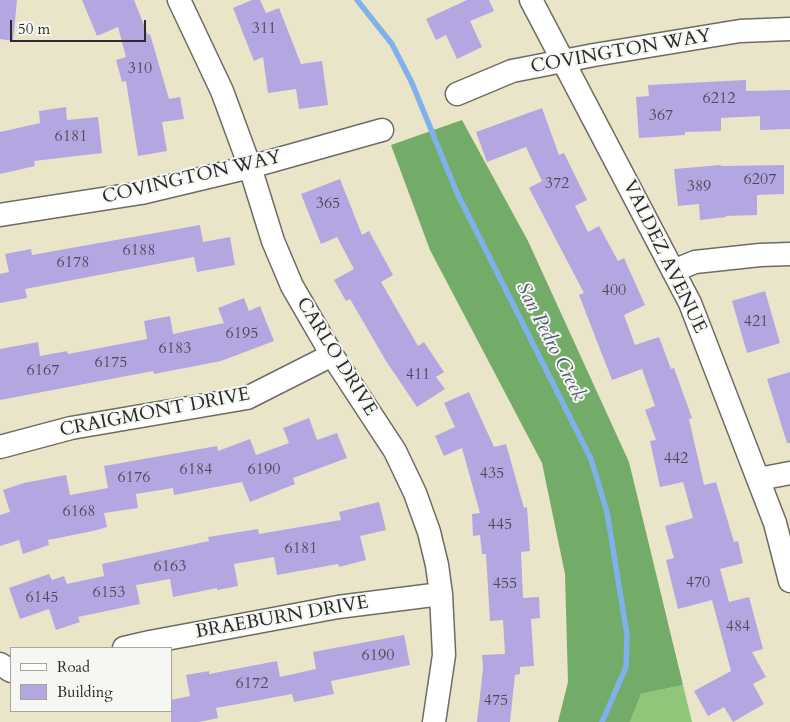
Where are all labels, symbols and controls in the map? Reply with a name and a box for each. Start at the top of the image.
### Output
scale bar [12,10,149,42]
text: 50 m [18,19,50,39]
house number: 311 [252,19,276,39]
street label: COVINGTON WAY [529,25,713,79]
house number: 310 [128,59,152,79]
house number: 6212 [703,89,735,109]
house number: 367 [649,106,673,126]
house number: 6181 [55,127,87,147]
street label: COVINGTON WAY [100,146,284,210]
house number: 6207 [744,170,776,190]
house number: 372 [545,174,569,194]
street label: VALDEZ AVENUE [617,177,711,337]
house number: 389 [687,177,711,197]
house number: 365 [316,194,340,214]
house number: 6188 [123,241,155,261]
house number: 6178 [57,253,89,273]
water label: San Pedro Creek [510,278,590,406]
house number: 400 [602,281,626,301]
street label: CARLO DRIVE [291,294,381,420]
house number: 421 [744,312,768,332]
house number: 6195 [226,324,258,344]
house number: 6183 [159,339,191,359]
house number: 6175 [95,353,127,373]
house number: 6167 [27,361,59,381]
house number: 411 [406,365,430,385]
street label: CRAIGMONT DRIVE [58,383,252,443]
house number: 442 [664,449,688,469]
house number: 6184 [180,460,212,480]
house number: 6190 [248,460,280,480]
house number: 435 [480,464,504,484]
house number: 6176 [118,468,150,488]
house number: 6168 [63,502,95,522]
house number: 445 [488,515,512,535]
house number: 6181 [285,539,317,559]
house number: 6163 [154,557,186,577]
house number: 470 [686,573,710,593]
house number: 455 [493,574,517,594]
house number: 6153 [93,583,125,603]
house number: 6145 [26,588,58,608]
street label: BRAEBURN DRIVE [194,592,370,644]
house number: 484 [726,617,750,637]
house number: 6190 [362,646,394,666]
legend [10,647,172,712]
text: Road [57,657,90,677]
house number: 6172 [236,674,268,694]
text: Building [57,682,113,702]
house number: 475 [484,691,508,711]

